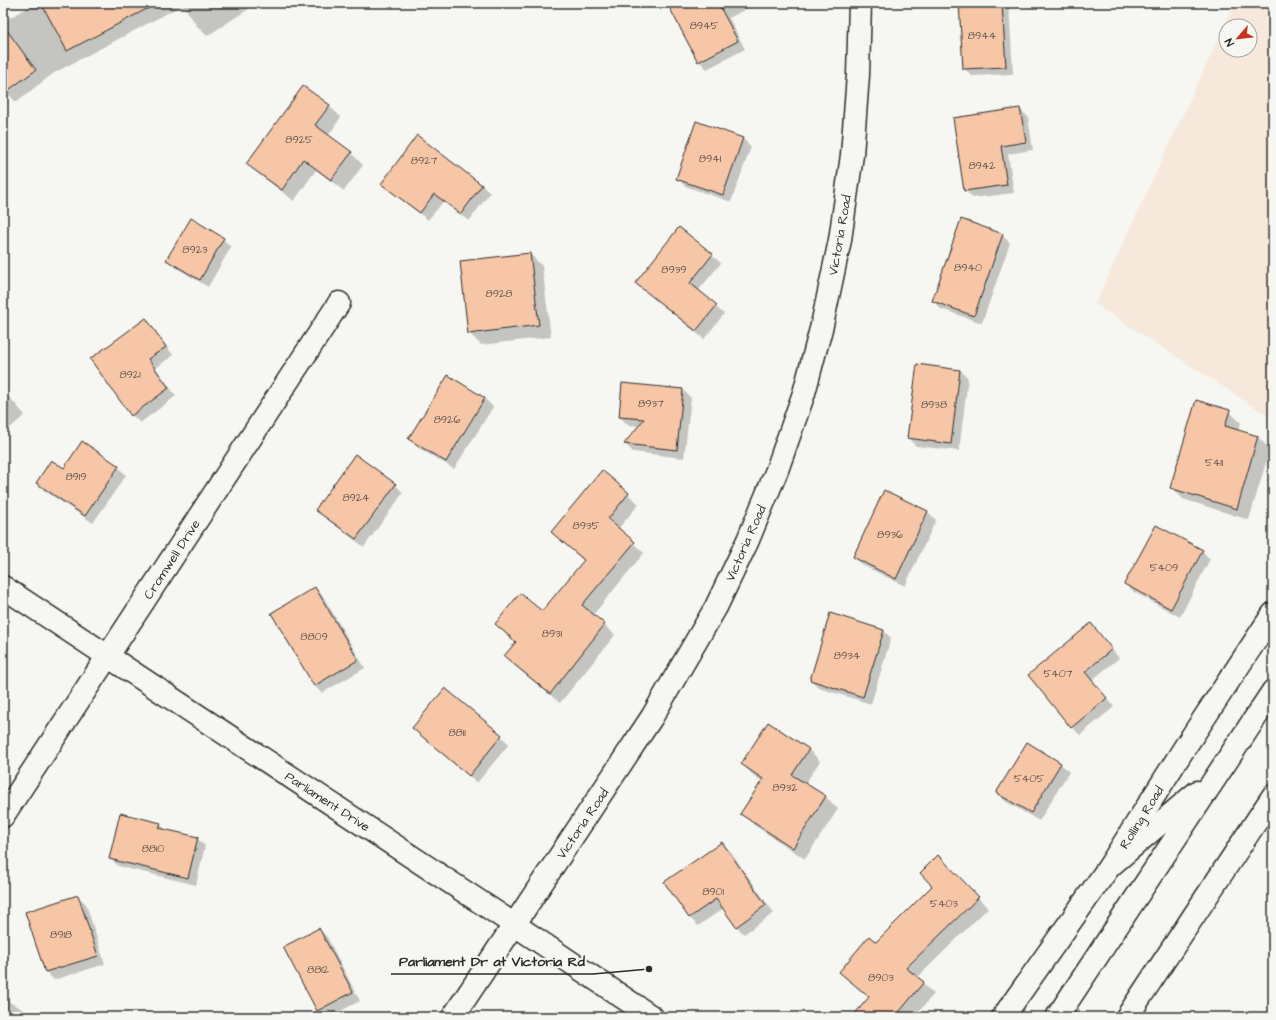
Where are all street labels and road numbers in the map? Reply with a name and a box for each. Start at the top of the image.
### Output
street label: Victoria Road [824,193,856,277]
street label: Victoria Road [721,502,771,584]
street label: Cromwell Drive [139,516,204,603]
street label: Parliament Drive [281,768,374,836]
street label: Rolling Road [1115,782,1169,853]
street label: Victoria Road [553,784,613,862]

